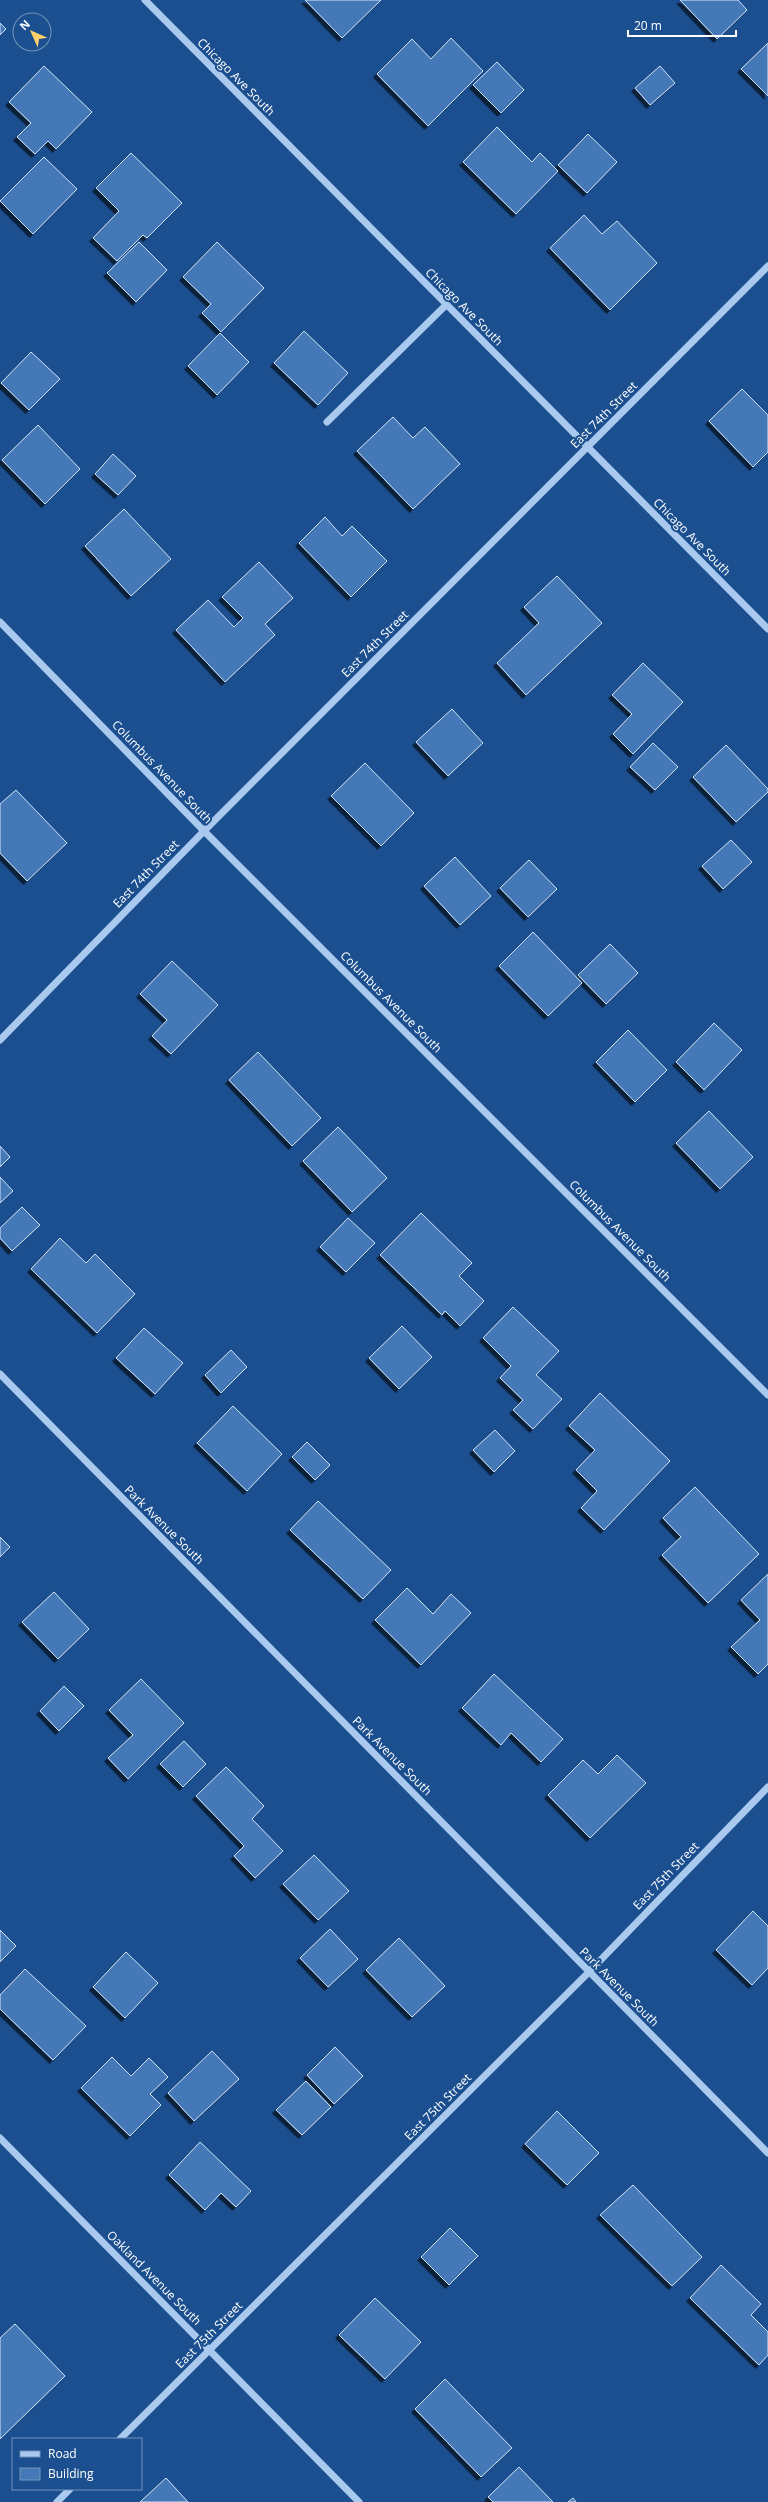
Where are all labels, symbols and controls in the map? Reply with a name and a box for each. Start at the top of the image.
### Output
north arrow [12,12,52,52]
scale bar [628,12,736,38]
text: N [16,16,33,33]
text: 20 m [634,17,662,34]
street label: Chicago Ave South [194,34,279,119]
street label: Chicago Ave South [422,264,507,349]
street label: East 74th Street [566,377,641,452]
street label: Chicago Ave South [650,494,735,579]
street label: East 74th Street [337,606,412,681]
street label: Columbus Avenue South [108,716,216,827]
street label: East 74th Street [109,836,182,911]
street label: Columbus Avenue South [337,947,446,1056]
street label: Columbus Avenue South [566,1176,675,1285]
street label: Park Avenue South [121,1481,208,1568]
street label: Park Avenue South [349,1712,436,1799]
street label: East 75th Street [629,1838,702,1913]
street label: Park Avenue South [576,1943,663,2030]
street label: East 75th Street [400,2069,475,2144]
street label: Oakland Avenue South [103,2227,205,2329]
street label: East 75th Street [171,2297,246,2372]
legend [12,2438,142,2490]
text: Road [48,2445,77,2462]
text: Building [48,2465,94,2482]

